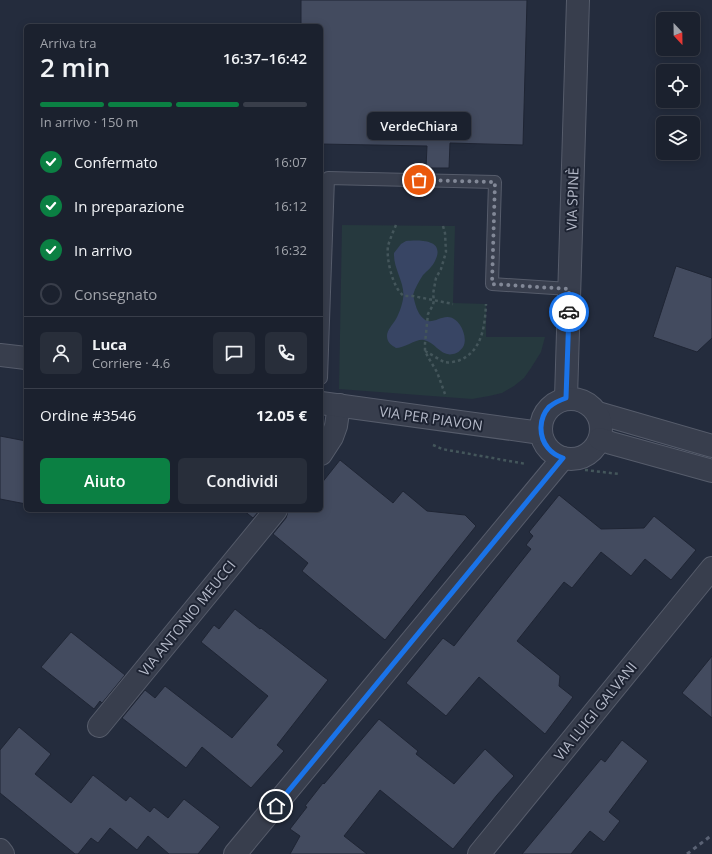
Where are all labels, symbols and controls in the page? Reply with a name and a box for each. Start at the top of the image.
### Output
north arrow [656,12,700,56]
map controls [656,12,700,160]
text: Arriva tra [40,34,96,52]
text: 16:37–16:42 [223,48,307,68]
text: 2 min [40,49,110,85]
button: locate [656,64,700,108]
callout: VerdeChiara [367,112,471,140]
text: In arrivo · 150 m [40,113,138,131]
button: layers [656,116,700,160]
text: VerdeChiara [380,117,458,135]
icon: check [40,151,62,173]
text: Confermato [74,152,158,172]
text: 16:07 [274,153,307,171]
pin [402,163,436,197]
street label: VIA SPINÈ [561,167,583,231]
icon: bag [408,169,430,191]
icon: check [40,195,62,217]
text: In preparazione [74,196,184,216]
text: 16:12 [274,197,307,215]
icon: check [40,239,62,261]
text: In arrivo [74,240,132,260]
text: 16:32 [274,241,307,259]
text: Consegnato [74,284,157,304]
courier [549,292,589,332]
icon: car [558,301,580,323]
button: person [40,332,82,374]
button: chat [213,332,255,374]
button: phone [265,332,307,374]
text: Luca [92,334,127,354]
text: Corriere · 4.6 [92,354,170,372]
street label: VIA PER PIAVON [378,401,484,435]
text: Ordine #3546 [40,405,136,425]
text: 12.05 € [256,405,307,425]
button: Aiuto [40,458,170,504]
button: Condividi [178,458,307,504]
street label: VIA ANTONIO MEUCCI [134,556,240,680]
street label: VIA LUIGI GALVANI [549,658,641,764]
pin [259,789,293,823]
icon: home [265,795,287,817]

